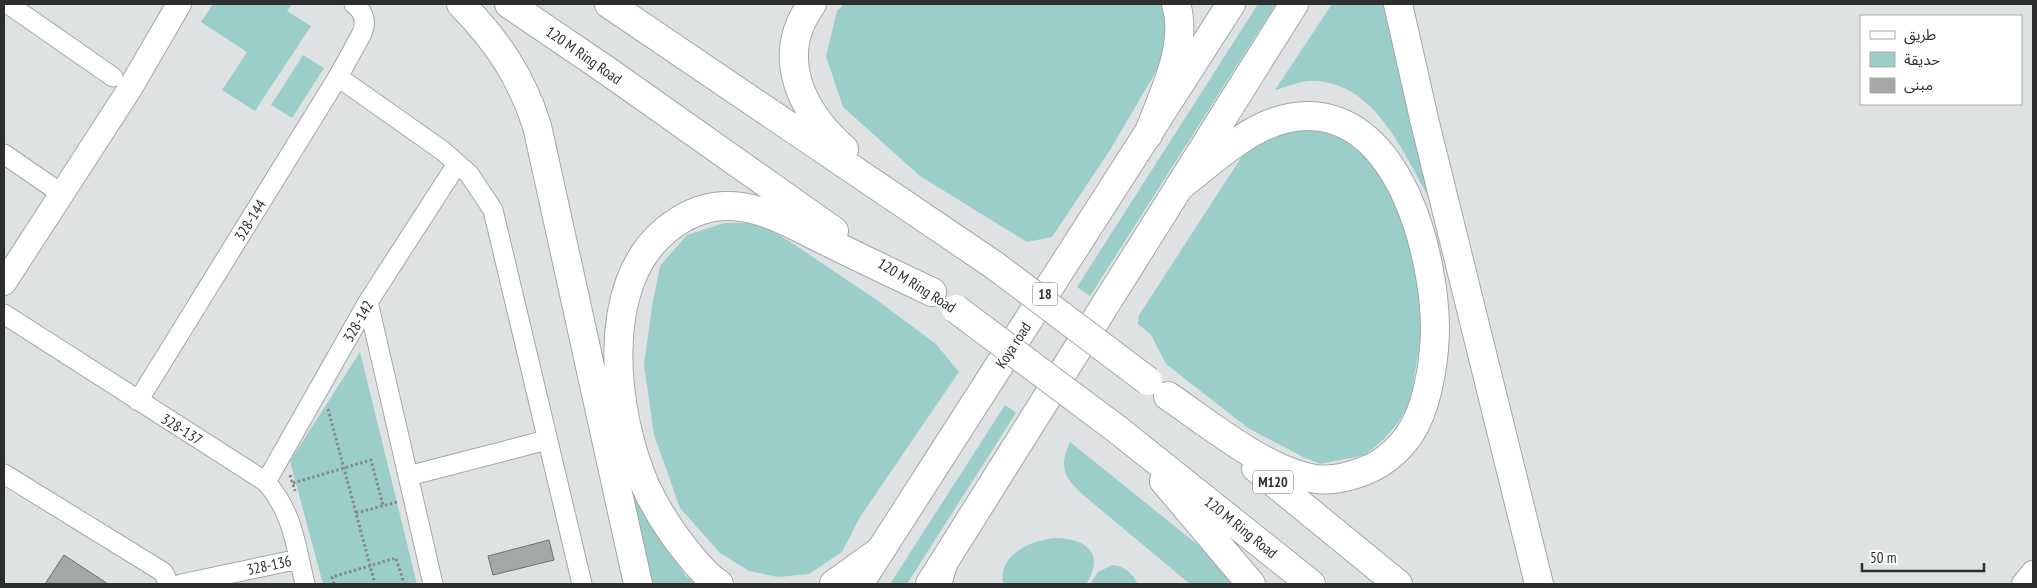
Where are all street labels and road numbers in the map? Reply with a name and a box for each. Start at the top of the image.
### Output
street label: 120 M Ring Road [542,22,626,88]
street label: 328-144 [230,196,270,244]
street label: 120 M Ring Road [874,254,960,316]
road number: 18 [1032,282,1058,306]
street label: 328-142 [339,297,377,345]
street label: Koya road [991,318,1035,372]
street label: 328-137 [158,409,206,449]
road number: M120 [1253,471,1293,494]
street label: 120 M Ring Road [1201,492,1281,562]
street label: 328-136 [245,551,293,579]

